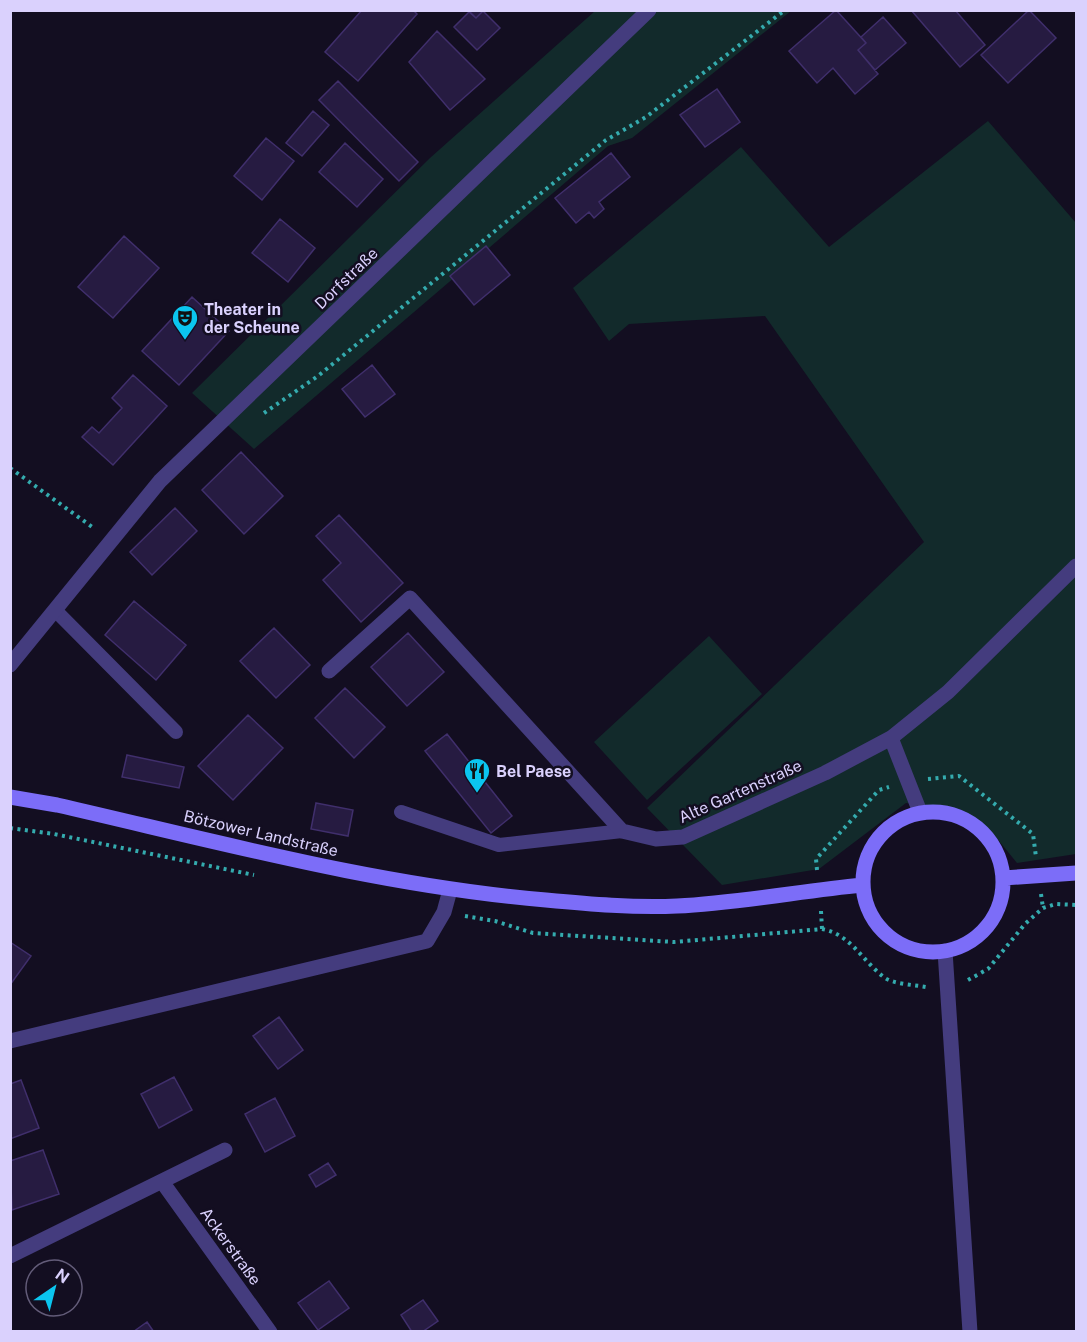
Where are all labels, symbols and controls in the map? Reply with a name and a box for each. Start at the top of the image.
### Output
street label: Dorfstraße [311,244,382,313]
place label: Theater in der Scheune [204,300,300,337]
theatre icon: Theater in der Scheune [170,303,200,341]
restaurant icon: Bel Paese [462,756,492,794]
street label: Alte Gartenstraße [676,756,805,827]
place label: Bel Paese [496,762,571,781]
street label: Bötzower Landstraße [182,806,340,860]
street label: Ackerstraße [196,1204,265,1289]
north arrow [24,1258,84,1318]
text: N [52,1265,73,1287]

